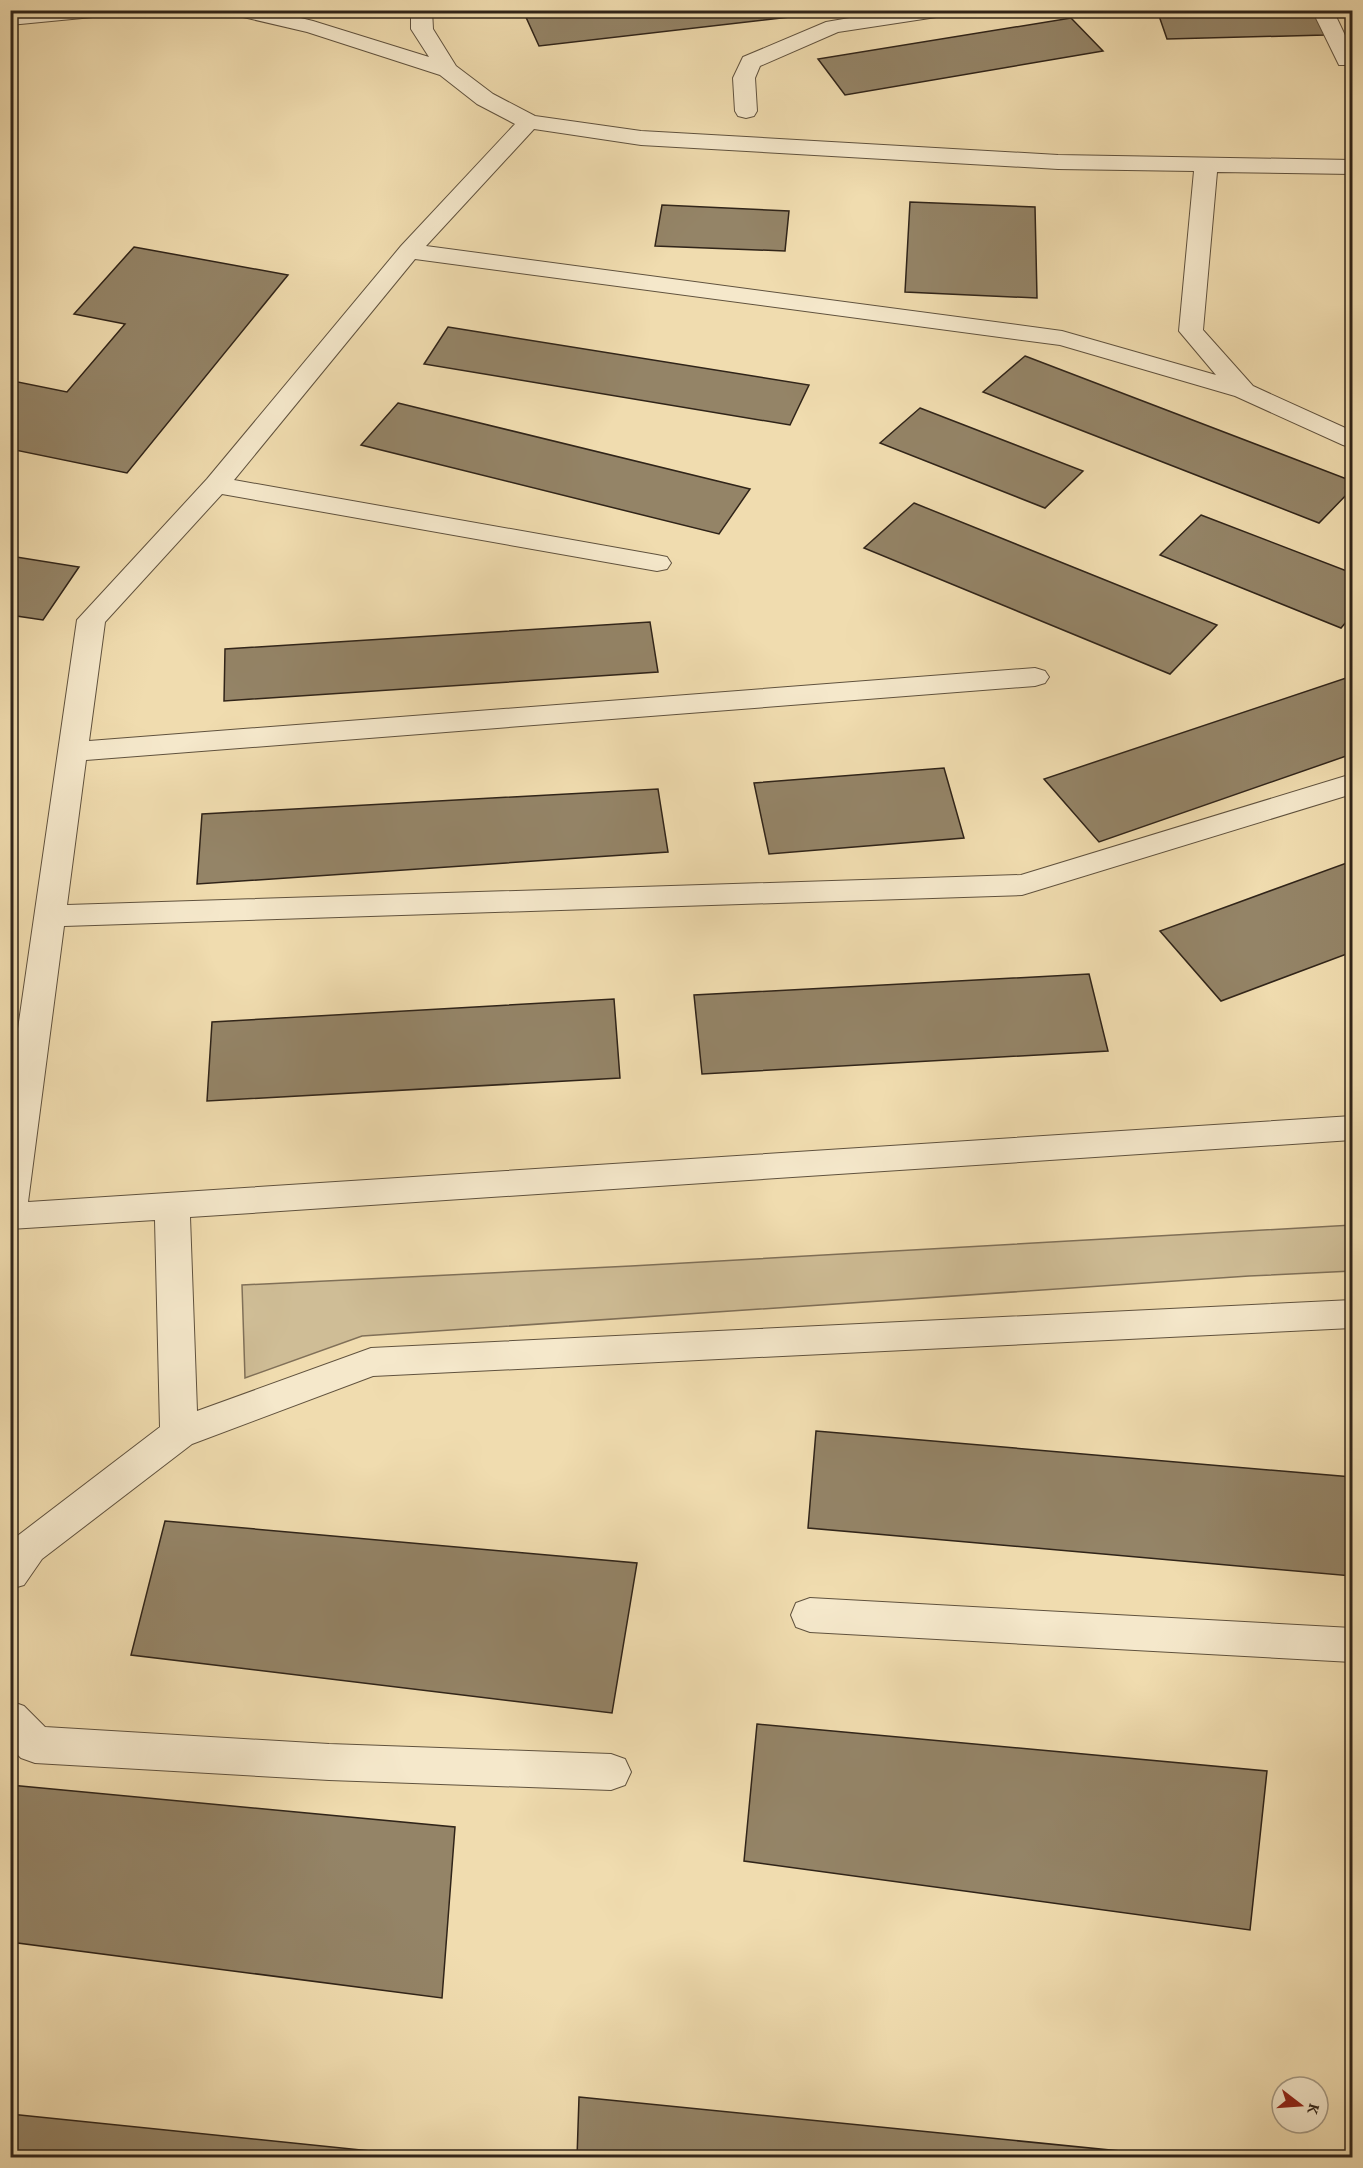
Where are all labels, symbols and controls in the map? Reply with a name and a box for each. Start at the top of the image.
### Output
north arrow [1270,2075,1330,2135]
text: K [1301,2101,1327,2119]

